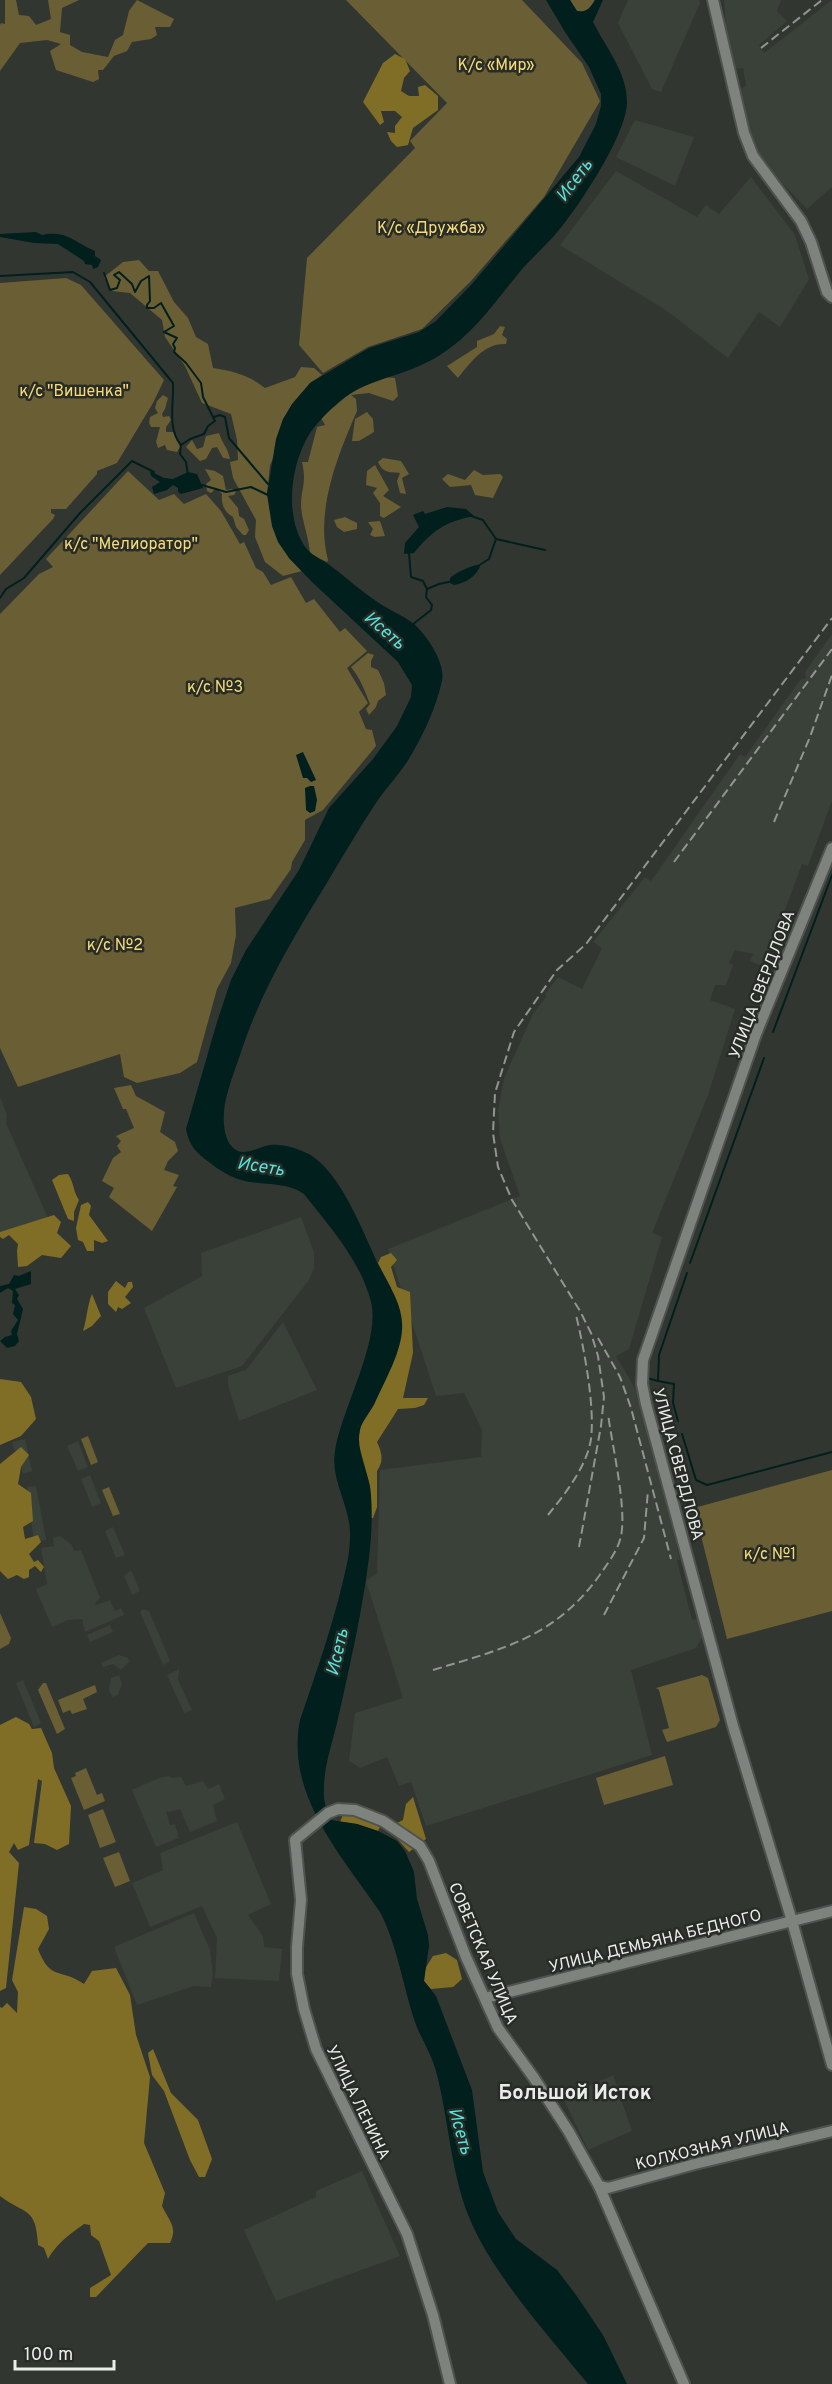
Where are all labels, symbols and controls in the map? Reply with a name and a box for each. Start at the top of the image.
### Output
park label: К/с «Мир» [457,56,535,76]
water label: Исеть [552,155,599,207]
park label: К/с «Дружба» [377,219,485,239]
park label: к/с "Вишенка" [19,382,129,402]
park label: к/с "Мелиоратор" [64,535,198,555]
water label: Исеть [358,607,410,655]
park label: к/с №3 [187,678,243,698]
street label: УЛИЦА СВЕРДЛОВА [725,908,800,1062]
park label: к/с №2 [87,936,143,956]
water label: Исеть [235,1152,286,1183]
street label: УЛИЦА СВЕРДЛОВА [647,1386,707,1543]
park label: к/с №1 [744,1545,796,1565]
water label: Исеть [322,1627,355,1678]
street label: СОВЕТСКАЯ УЛИЦА [443,1880,521,2028]
street label: УЛИЦА ДЕМЬЯНА БЕДНОГО [547,1906,764,1978]
street label: УЛИЦА ЛЕНИНА [321,2042,394,2163]
district label: Большой Исток [499,2081,652,2107]
water label: Исеть [442,2105,477,2158]
street label: КОЛХОЗНАЯ УЛИЦА [634,2118,791,2176]
scale bar [15,2333,114,2371]
text: 100 m [24,2344,73,2367]

